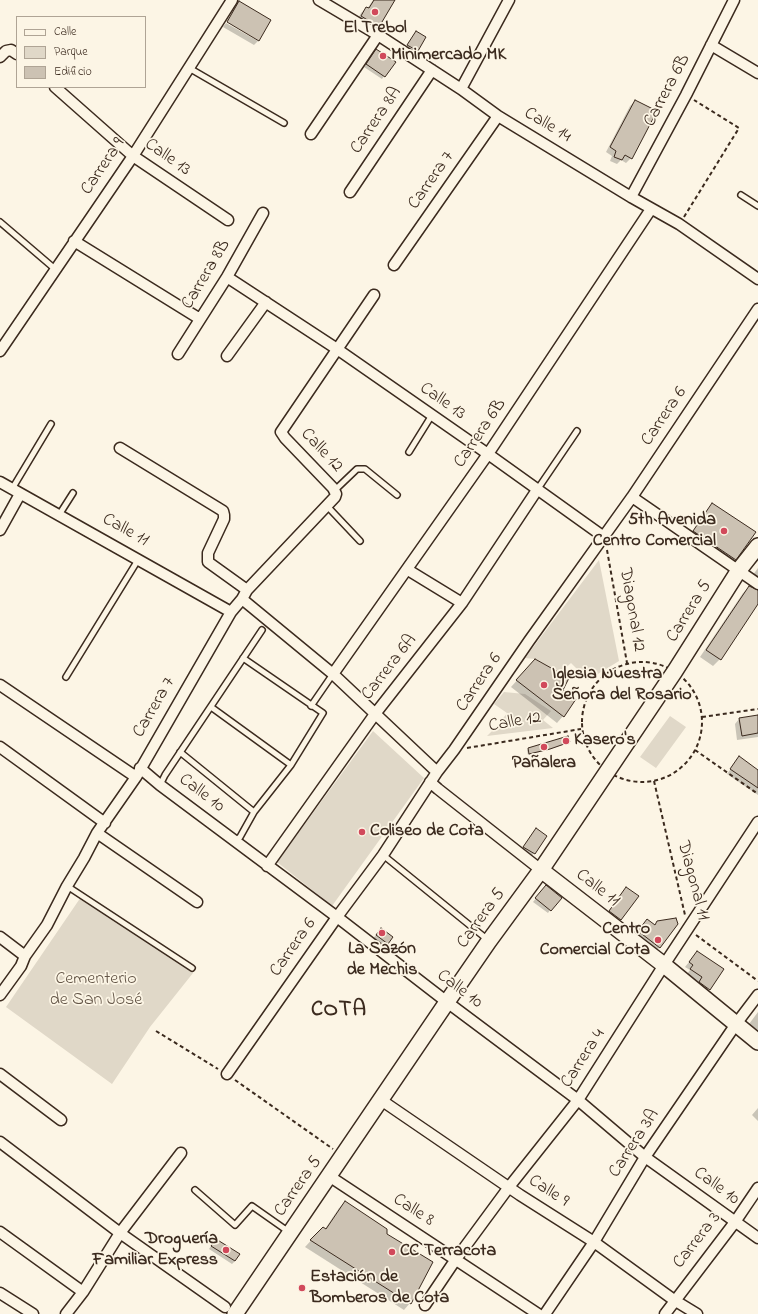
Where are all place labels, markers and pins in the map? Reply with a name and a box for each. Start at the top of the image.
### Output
marker: El Trebol [370,7,380,17]
place label: El Trebol [343,18,407,40]
place label: Minimercado MK [391,45,506,67]
marker: Minimercado MK [378,51,388,61]
place label: 5th Avenida Centro Comercial [593,510,716,552]
marker: 5th Avenida Centro Comercial [719,526,729,536]
place label: Iglesia Nuestra Señora del Rosario [552,664,692,706]
marker: Iglesia Nuestra Señora del Rosario [539,680,549,690]
place label: Kasero's [574,730,636,752]
marker: Kasero's [561,736,571,746]
marker: Pañalera [539,742,549,752]
place label: Pañalera [512,753,576,775]
place label: Coliseo de Cota [370,821,484,843]
marker: Coliseo de Cota [357,827,367,837]
place label: Centro Comercial Cota [540,919,650,962]
marker: La Sazón de Mechis [377,928,387,938]
marker: Centro Comercial Cota [653,935,663,945]
place label: La Sazón de Mechis [347,939,417,982]
place label: Droguería Familiar Express [93,1229,218,1272]
place label: CC Terracota [400,1241,496,1263]
marker: Droguería Familiar Express [221,1245,231,1255]
marker: CC Terracota [387,1247,397,1257]
place label: Estación de Bomberos de Cota [310,1267,449,1310]
marker: Estación de Bomberos de Cota [297,1283,307,1293]

